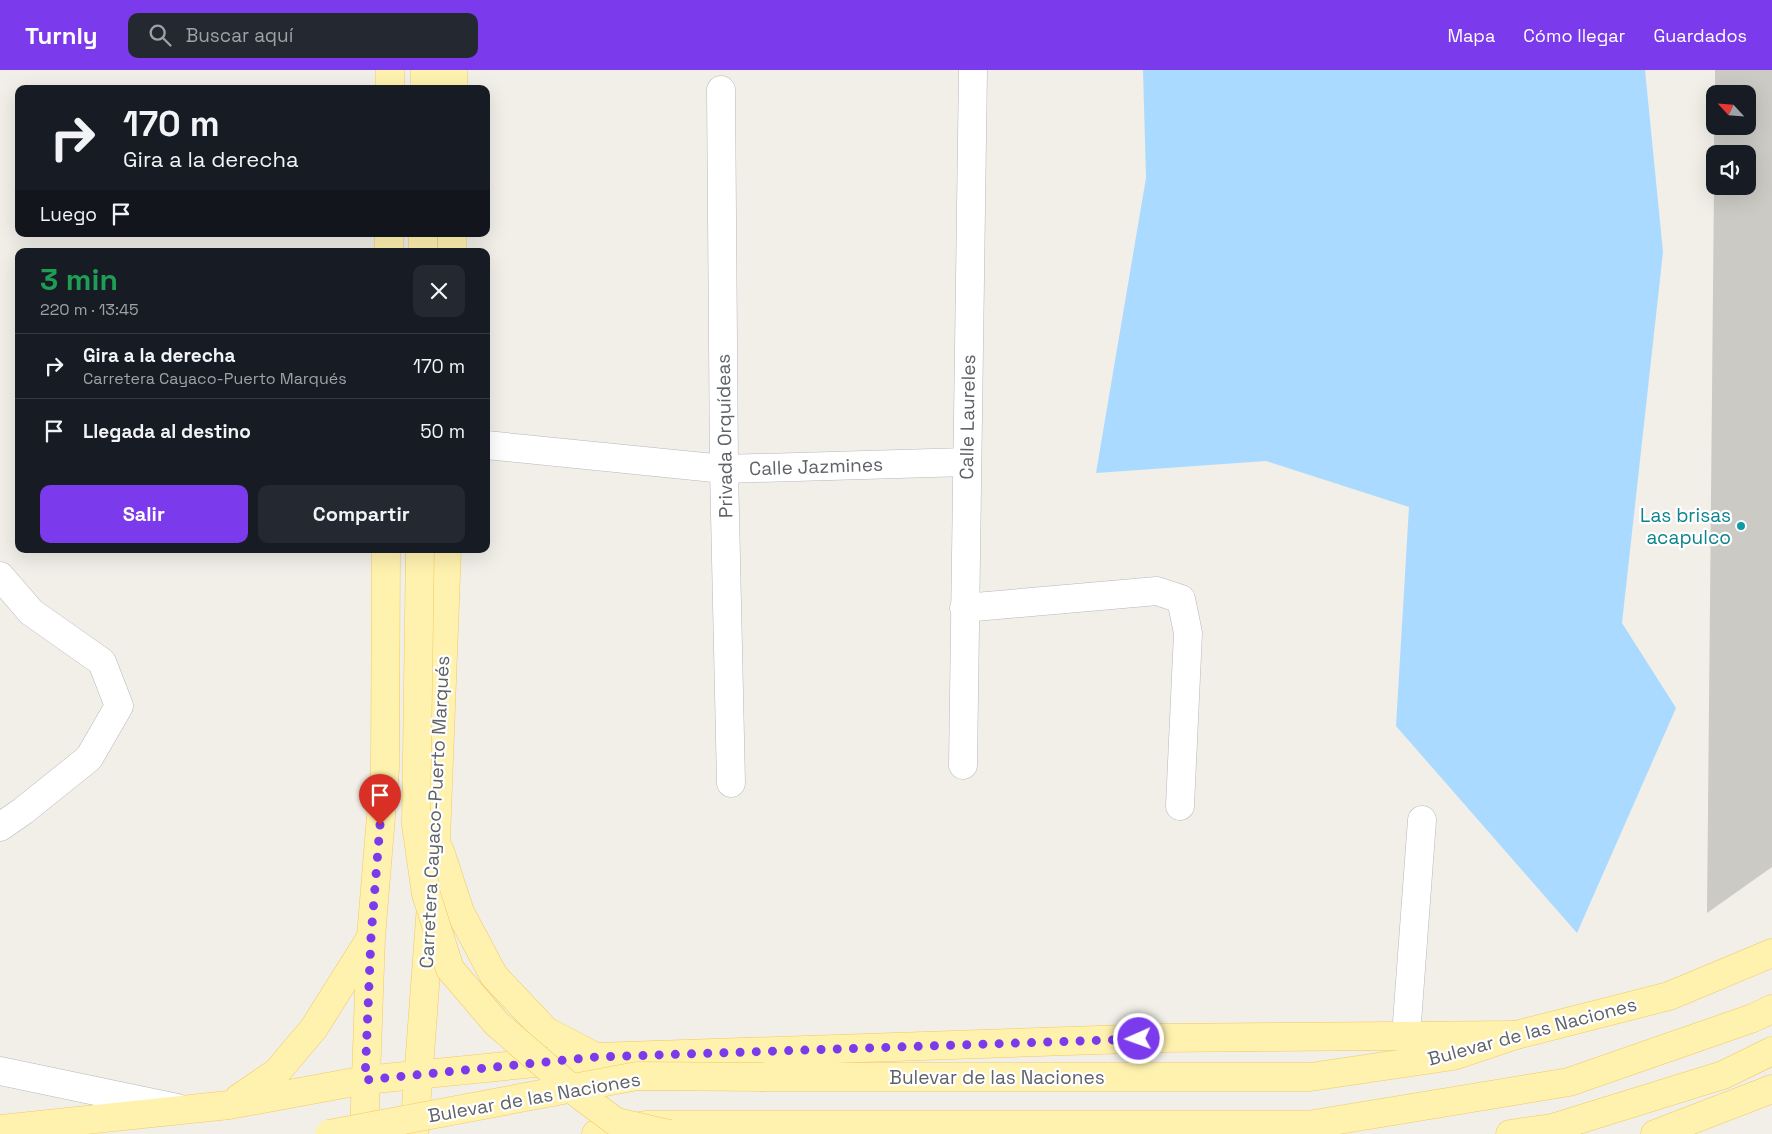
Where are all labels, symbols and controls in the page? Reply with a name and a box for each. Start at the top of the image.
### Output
search box [128,13,478,58]
text: Turnly [25,20,98,51]
icon: search [146,21,174,49]
text: Buscar aquí [186,23,293,48]
text: Mapa [1447,24,1495,47]
text: Cómo llegar [1523,24,1625,47]
text: Guardados [1653,24,1747,47]
north arrow [1706,85,1756,135]
map controls [1706,85,1756,195]
text: 170 m [123,102,220,146]
icon: right [40,105,105,170]
text: Gira a la derecha [123,145,299,173]
button: sound [1706,145,1756,195]
icon: arrive [107,200,135,228]
text: Luego [40,202,97,227]
text: 3 min [40,260,118,299]
button: close [413,265,465,317]
text: 220 m · 13:45 [40,299,139,320]
text: Gira a la derecha [83,343,235,368]
icon: right [40,352,68,380]
text: 170 m [413,354,465,379]
street label: Privada Orquídeas [711,354,738,518]
street label: Calle Laureles [954,354,981,480]
text: Carretera Cayaco-Puerto Marqués [83,368,347,389]
icon: arrive [40,417,68,445]
text: Llegada al destino [83,419,251,444]
text: 50 m [420,419,465,444]
street label: Calle Jazmines [749,452,883,481]
button: Salir [40,485,248,543]
button: Compartir [258,485,465,543]
place label: Las brisas acapulco [1640,503,1731,550]
marker: Las brisas acapulco [1735,520,1747,532]
street label: Carretera Cayaco-Puerto Marqués [414,655,455,969]
pin [359,774,401,825]
icon: arrive [366,781,394,809]
street label: Bulevar de las Naciones [1425,992,1639,1071]
position arrow [1112,1012,1164,1064]
street label: Bulevar de las Naciones [889,1065,1105,1090]
street label: Bulevar de las Naciones [426,1066,642,1128]

